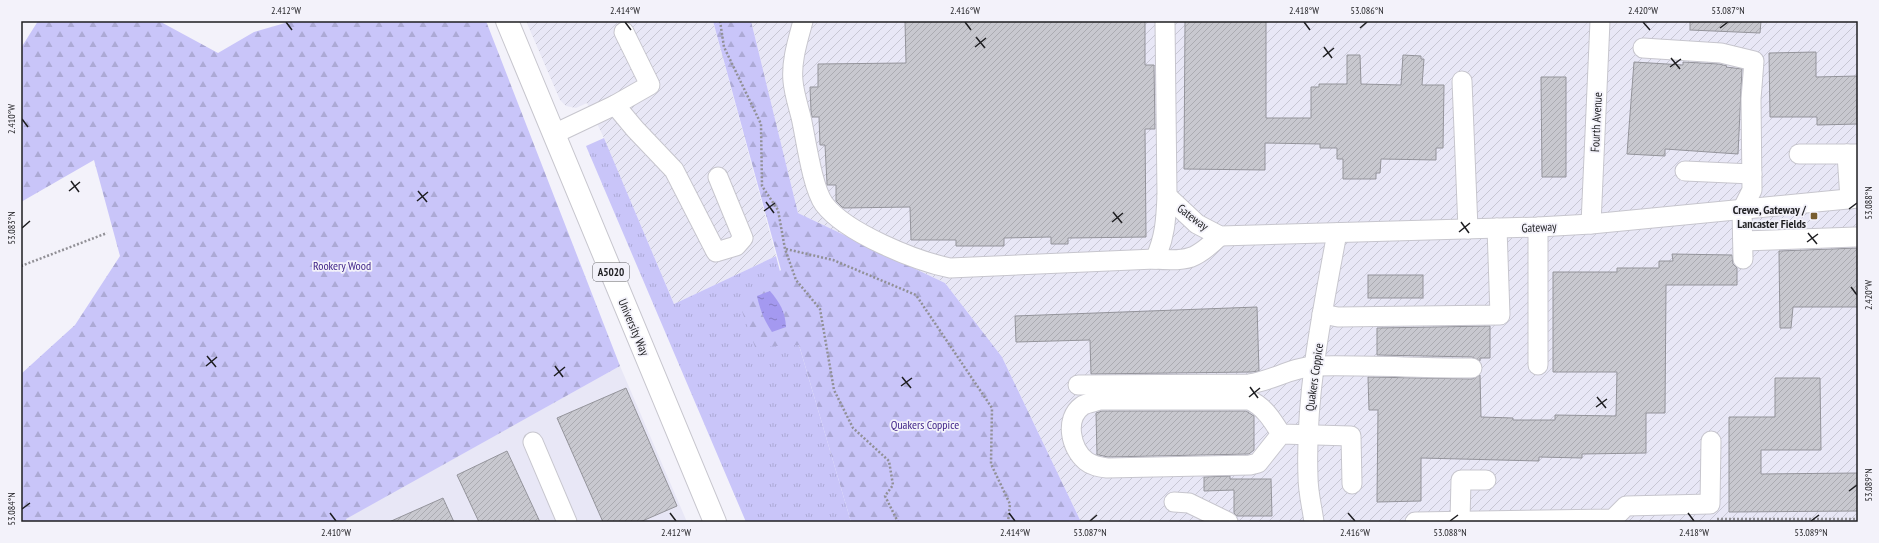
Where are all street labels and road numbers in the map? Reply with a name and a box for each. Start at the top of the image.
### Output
street label: Fourth Avenue [1587,92,1605,152]
street label: Gateway [1174,200,1212,234]
street label: Gateway [1521,219,1557,235]
road number: A5020 [593,263,629,281]
street label: University Way [615,296,653,358]
street label: Quakers Coppice [1302,342,1326,412]

